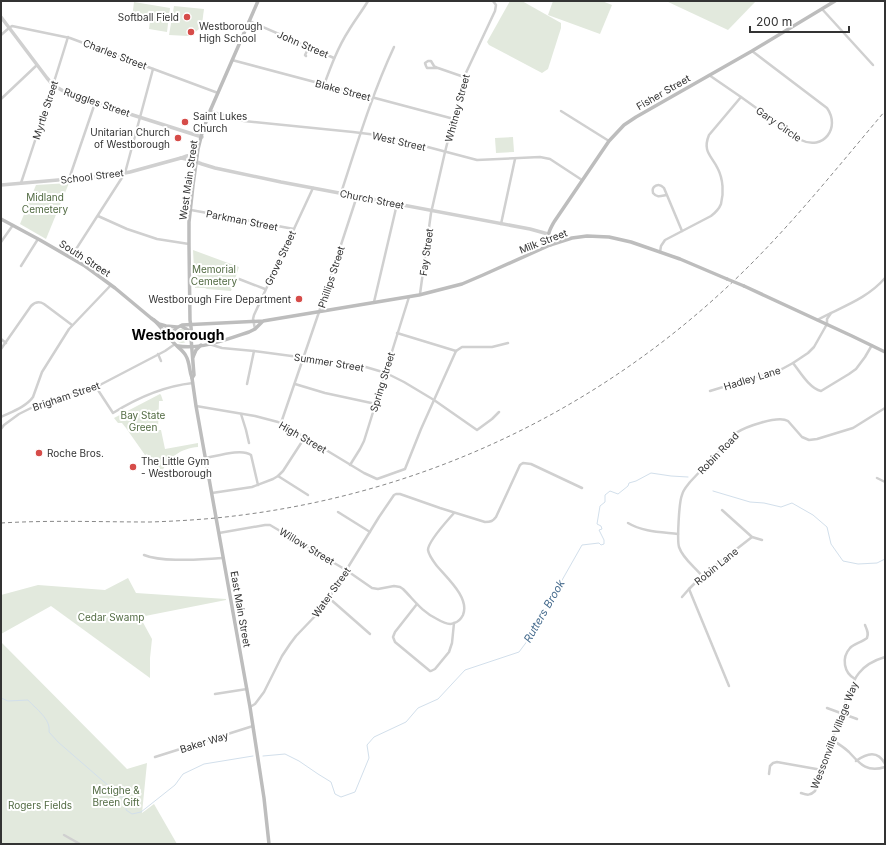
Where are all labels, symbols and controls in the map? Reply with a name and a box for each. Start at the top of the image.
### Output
scale bar [750,8,849,34]
place label: Softball Field [118,11,179,23]
marker: Softball Field [182,12,192,22]
text: 200 m [756,14,792,29]
place label: Westborough High School [199,20,262,44]
marker: Westborough High School [186,27,196,37]
street label: John Street [276,28,331,60]
street label: Charles Street [81,36,149,72]
street label: Fisher Street [634,71,693,112]
street label: Whitney Street [442,72,472,143]
street label: Blake Street [314,77,373,103]
street label: Myrtle Street [30,78,60,141]
street label: Ruggles Street [62,85,132,119]
street label: Gary Circle [754,104,804,144]
place label: Saint Lukes Church [193,110,247,134]
marker: Saint Lukes Church [180,117,190,127]
place label: Unitarian Church of Westborough [90,126,170,150]
street label: West Street [371,129,428,153]
marker: Unitarian Church of Westborough [173,133,183,143]
street label: West Main Street [176,139,200,221]
street label: School Street [60,166,125,186]
street label: Church Street [339,187,406,211]
park label: Midland Cemetery [22,191,69,215]
street label: Parkman Street [205,207,280,233]
street label: Milk Street [517,226,569,256]
street label: Fay Street [417,227,435,276]
street label: Grove Street [262,228,298,287]
street label: South Street [57,237,113,279]
street label: Phillips Street [315,244,347,309]
park label: Memorial Cemetery [191,263,238,287]
place label: Westborough Fire Department [148,293,292,305]
marker: Westborough Fire Department [294,294,304,304]
district label: Westborough [132,326,224,343]
street label: Spring Street [367,350,397,413]
street label: Summer Street [293,351,365,374]
street label: Hadley Lane [722,364,782,392]
street label: Brigham Street [31,379,102,413]
park label: Bay State Green [121,409,166,433]
street label: High Street [277,419,330,456]
street label: Robin Road [695,430,741,476]
place label: Roche Bros. [47,447,104,459]
marker: Roche Bros. [34,448,44,458]
place label: The Little Gym - Westborough [141,455,212,479]
marker: The Little Gym - Westborough [128,462,138,472]
street label: Willow Street [277,525,337,568]
street label: Robin Lane [692,545,740,587]
street label: Water Street [309,564,353,620]
street label: East Main Street [228,570,254,649]
water label: Rutters Brook [520,576,568,645]
park label: Cedar Swamp [78,611,144,623]
street label: Wessonville Village Way [808,679,860,790]
street label: Baker Way [178,729,230,755]
park label: Mctighe & Breen Gift [92,784,140,808]
park label: Rogers Fields [8,799,72,811]

